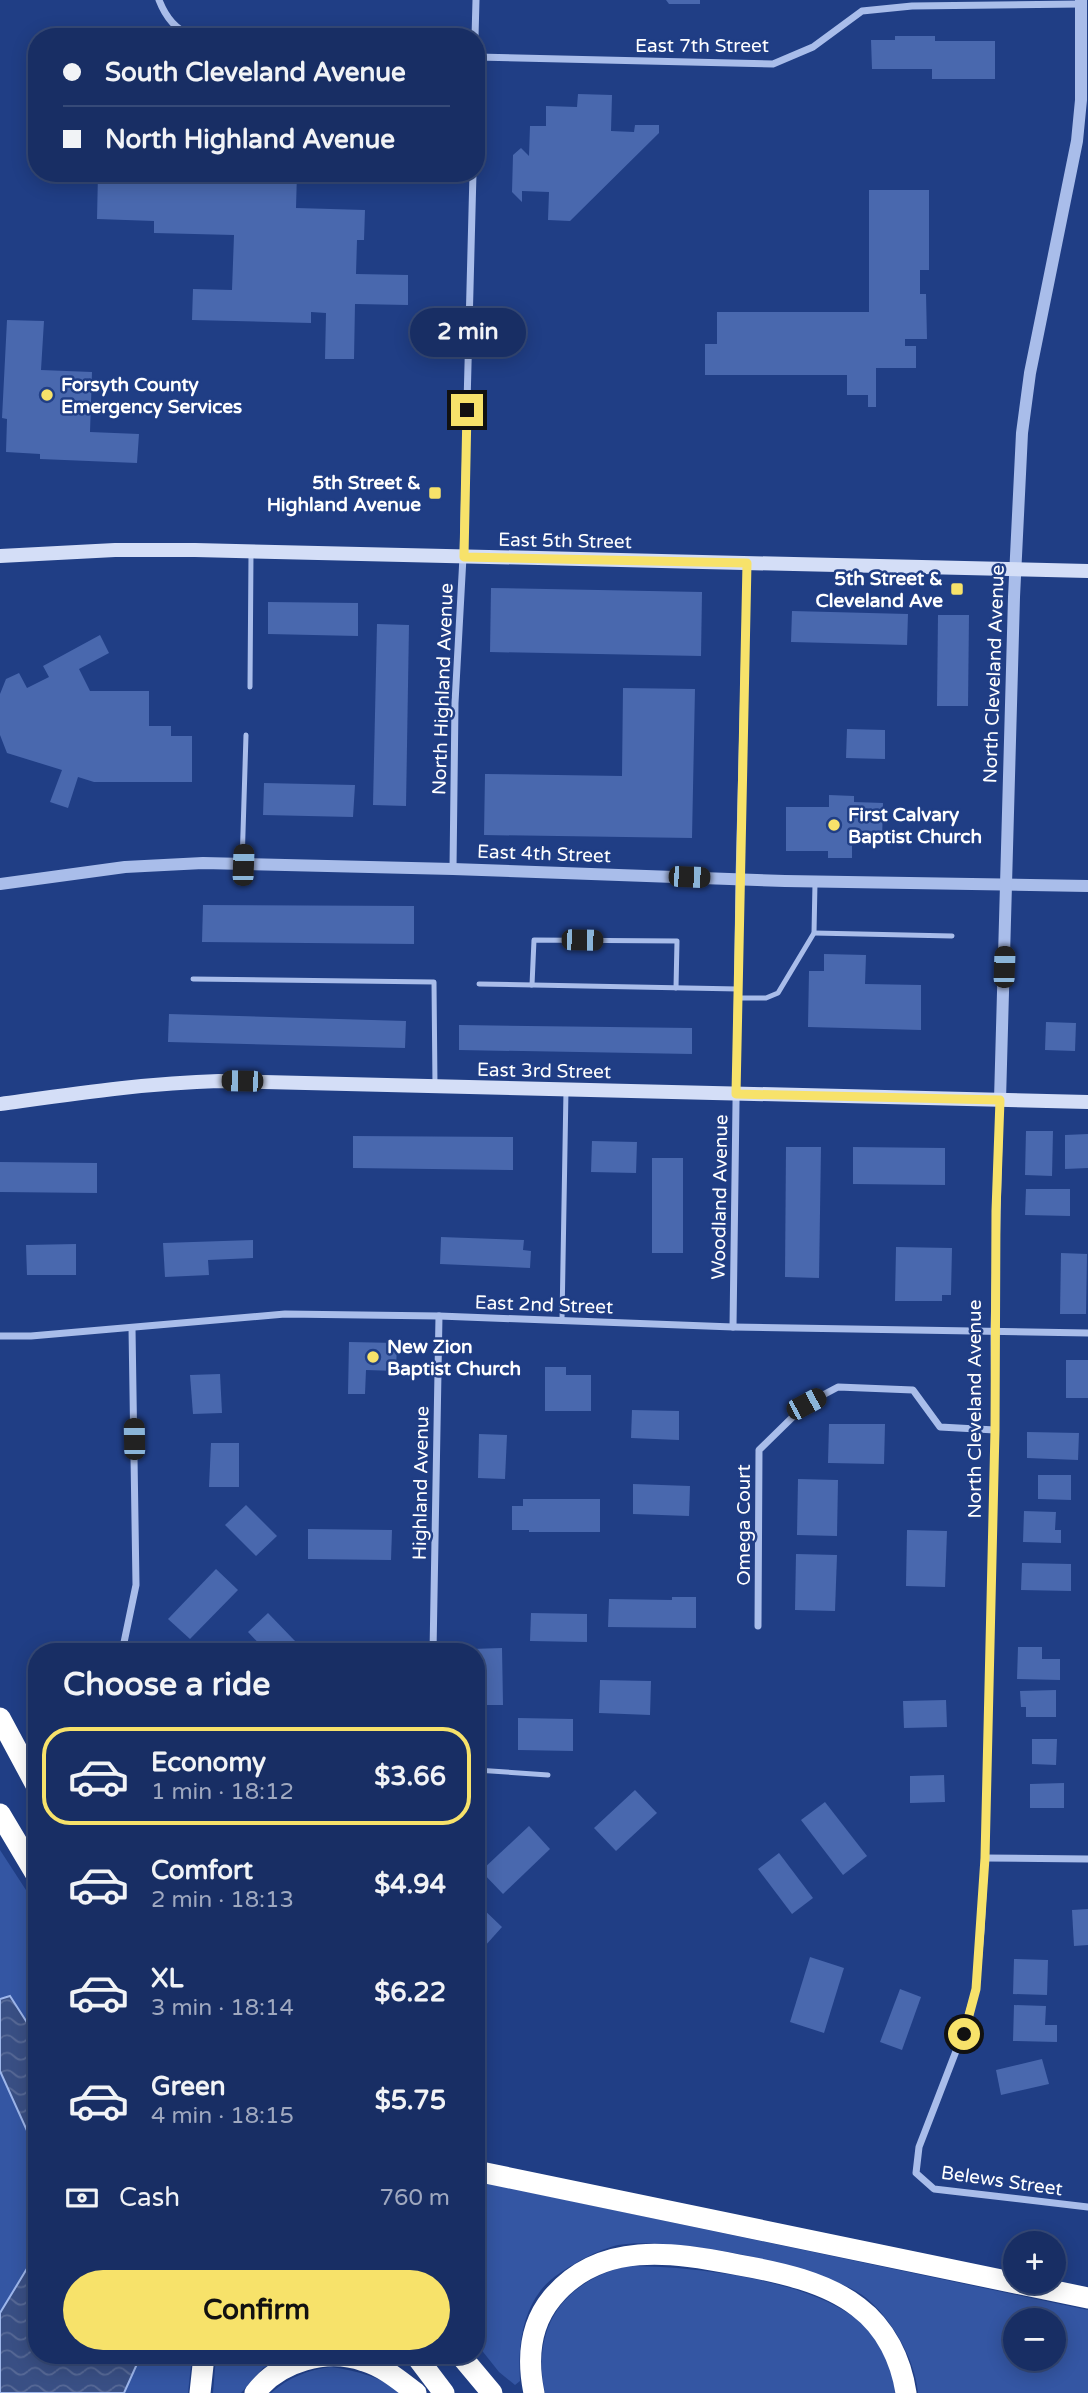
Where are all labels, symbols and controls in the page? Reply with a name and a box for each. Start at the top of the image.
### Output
street label: East 7th Street [635,35,769,57]
text: South Cleveland Avenue [105,57,406,88]
text: North Highland Avenue [105,124,395,155]
callout: 2 min [409,308,525,358]
text: 2 min [437,318,499,346]
place label: Forsyth County Emergency Services [61,374,242,419]
marker: Forsyth County Emergency Services [39,387,55,403]
route end [451,394,483,426]
place label: 5th Street & Highland Avenue [267,472,421,517]
marker: 5th Street & Highland Avenue [427,485,443,501]
street label: East 5th Street [498,529,632,553]
street label: North Cleveland Avenue [979,564,1009,784]
place label: 5th Street & Cleveland Ave [816,568,943,612]
marker: 5th Street & Cleveland Ave [949,581,965,597]
street label: North Highland Avenue [428,583,458,795]
place label: First Calvary Baptist Church [848,804,982,849]
marker: First Calvary Baptist Church [826,817,842,833]
street label: East 4th Street [477,841,611,867]
car [232,844,255,886]
car [668,866,711,888]
car [561,929,604,951]
car [993,946,1016,988]
street label: East 3rd Street [477,1059,611,1083]
car [221,1070,264,1092]
street label: Woodland Avenue [708,1114,732,1280]
street label: East 2nd Street [474,1292,614,1318]
street label: North Cleveland Avenue [964,1300,986,1518]
place label: New Zion Baptist Church [387,1336,521,1381]
marker: New Zion Baptist Church [365,1349,381,1365]
car [783,1385,830,1423]
street label: Highland Avenue [409,1406,433,1560]
car [124,1418,145,1460]
street label: Omega Court [733,1464,755,1586]
text: Choose a ride [63,1666,270,1704]
icon: car [67,1745,130,1808]
text: Economy [151,1747,266,1778]
text: $3.66 [374,1761,446,1792]
text: 1 min · 18:12 [151,1778,294,1806]
icon: car [67,1853,130,1916]
text: Comfort [151,1855,253,1886]
text: $4.94 [374,1869,446,1900]
text: 2 min · 18:13 [151,1886,294,1914]
icon: car [67,1961,130,2024]
text: XL [151,1963,183,1994]
text: $6.22 [374,1977,446,2008]
text: 3 min · 18:14 [151,1994,294,2022]
route start [948,2018,980,2050]
icon: car [67,2069,130,2132]
text: Green [151,2071,226,2102]
text: $5.75 [375,2085,446,2116]
text: 4 min · 18:15 [151,2102,294,2130]
street label: Belews Street [940,2162,1064,2200]
icon: cash [63,2179,101,2217]
text: Cash [119,2182,180,2213]
text: 760 m [380,2184,450,2212]
map controls [1003,2231,1066,2371]
button: + [1003,2231,1066,2294]
button: Confirm [63,2270,450,2350]
button: − [1003,2308,1066,2371]

